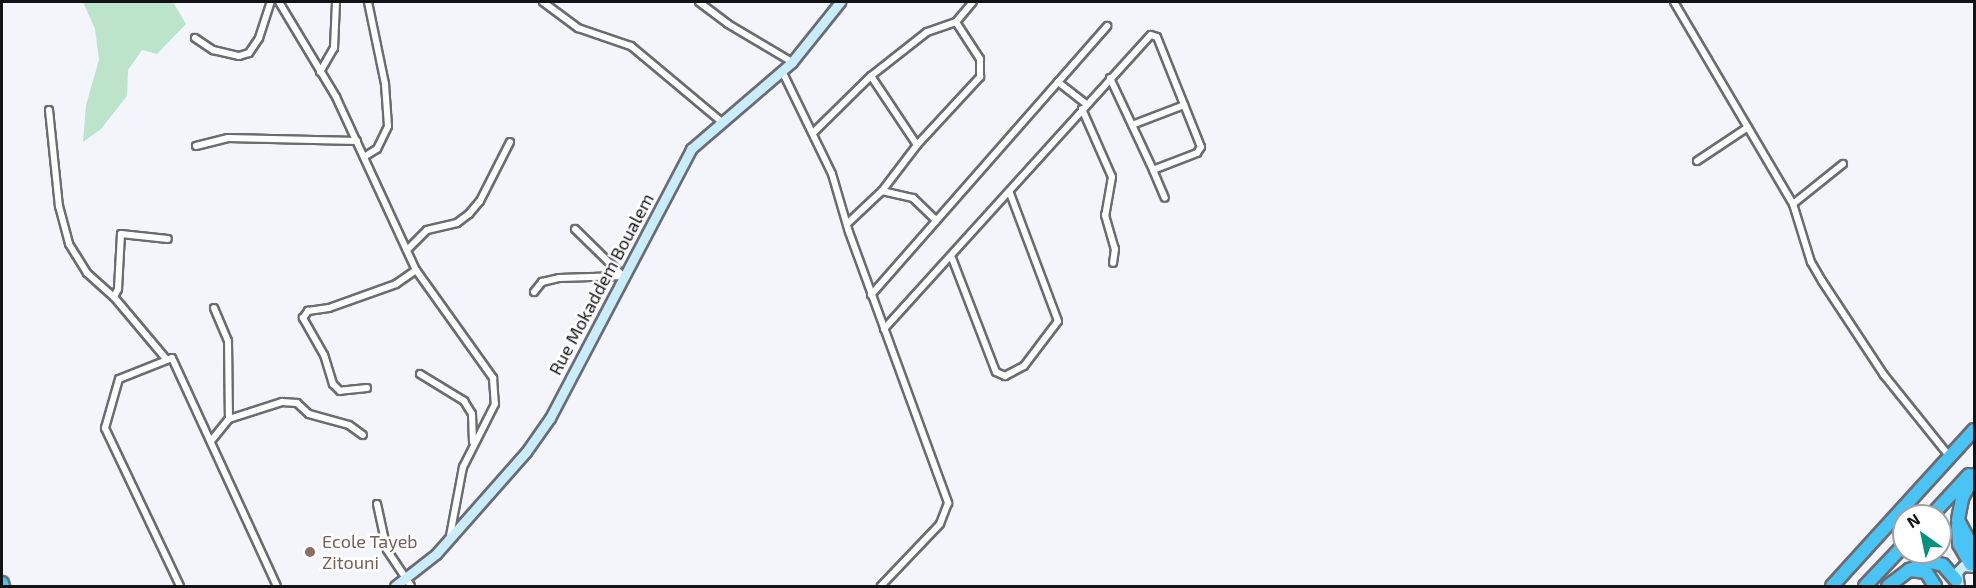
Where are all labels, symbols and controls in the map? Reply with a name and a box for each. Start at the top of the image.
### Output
street label: Rue Mokaddem Boualem [544,190,658,378]
north arrow [1892,504,1952,564]
text: N [1903,509,1923,531]
place label: Ecole Tayeb Zitouni [322,531,418,574]
marker: Ecole Tayeb Zitouni [303,545,317,559]

